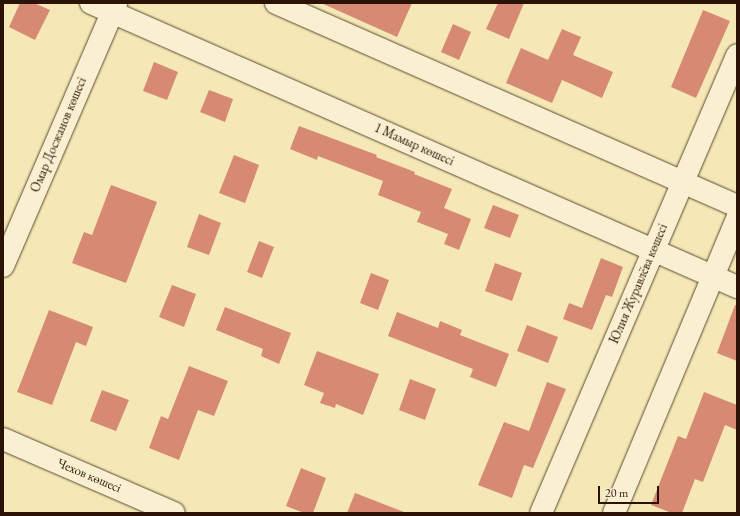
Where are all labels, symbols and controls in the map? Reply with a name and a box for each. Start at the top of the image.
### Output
street label: Омар Досжанов көшесі [28,75,90,195]
street label: 1 Мамыр көшесі [372,120,456,170]
street label: Юлия Журавлёва көшесі [607,222,671,346]
street label: Чехов көшесі [55,455,123,497]
scale bar [600,478,661,504]
text: 20 m [605,485,628,501]

